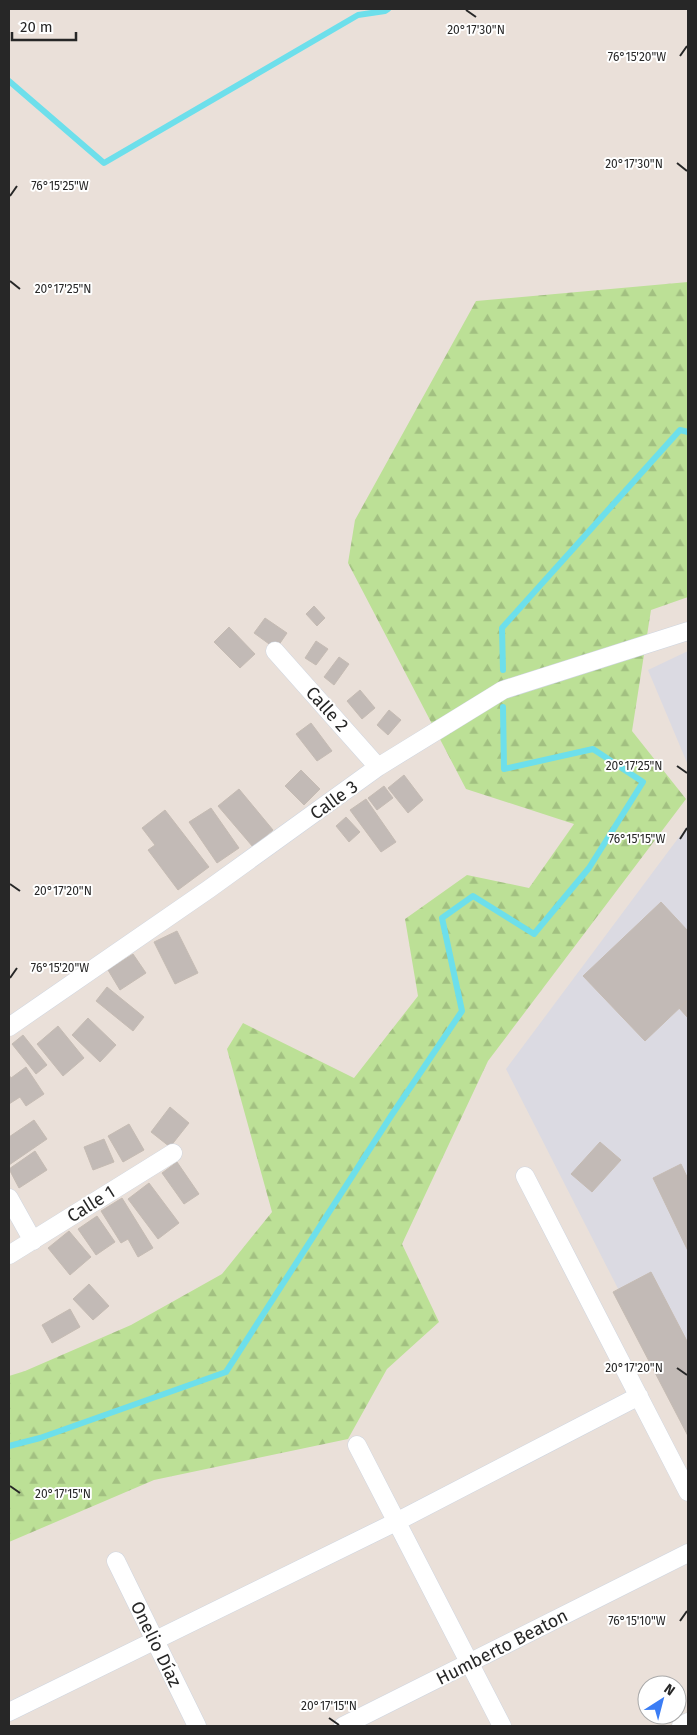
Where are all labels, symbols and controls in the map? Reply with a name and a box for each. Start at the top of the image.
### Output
scale bar [12,10,76,42]
text: 20 m [20,18,53,36]
text: 20°17'30"N [447,23,505,37]
text: 76°15'20"W [608,50,666,64]
text: 20°17'30"N [605,157,663,171]
text: 76°15'25"W [31,179,89,193]
text: 20°17'25"N [35,282,91,296]
street label: Calle 2 [301,682,353,736]
text: 20°17'25"N [606,759,662,773]
street label: Calle 3 [306,775,362,825]
text: 76°15'15"W [609,832,665,846]
text: 20°17'20"N [34,884,92,898]
text: 76°15'20"W [31,961,89,975]
street label: Calle 1 [63,1181,119,1227]
text: 20°17'20"N [605,1361,663,1375]
text: 20°17'15"N [35,1487,91,1501]
street label: Onelio Díaz [126,1597,186,1691]
street label: Humberto Beaton [433,1604,571,1690]
text: 76°15'10"W [608,1614,666,1628]
north arrow [637,1675,687,1725]
text: N [661,1680,678,1699]
text: 20°17'15"N [301,1699,357,1713]

